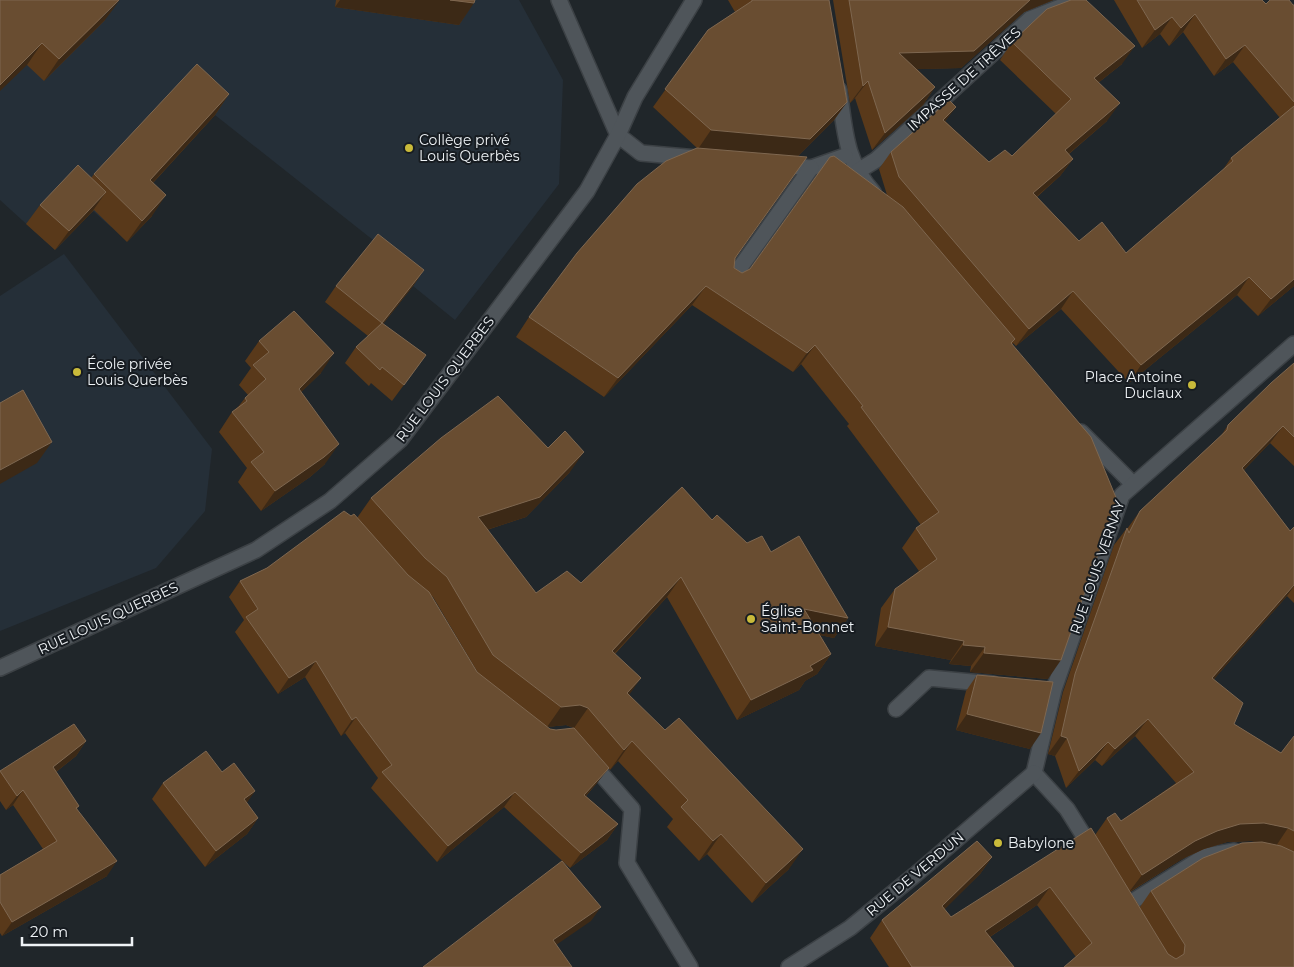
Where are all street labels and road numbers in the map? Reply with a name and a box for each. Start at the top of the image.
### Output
street label: IMPASSE DE TRÊVES [903,23,1025,135]
street label: RUE LOUIS QUERBES [392,313,498,445]
street label: RUE LOUIS VERNAY [1066,498,1128,636]
street label: RUE LOUIS QUERBES [35,578,181,658]
street label: RUE DE VERDUN [863,828,967,920]

